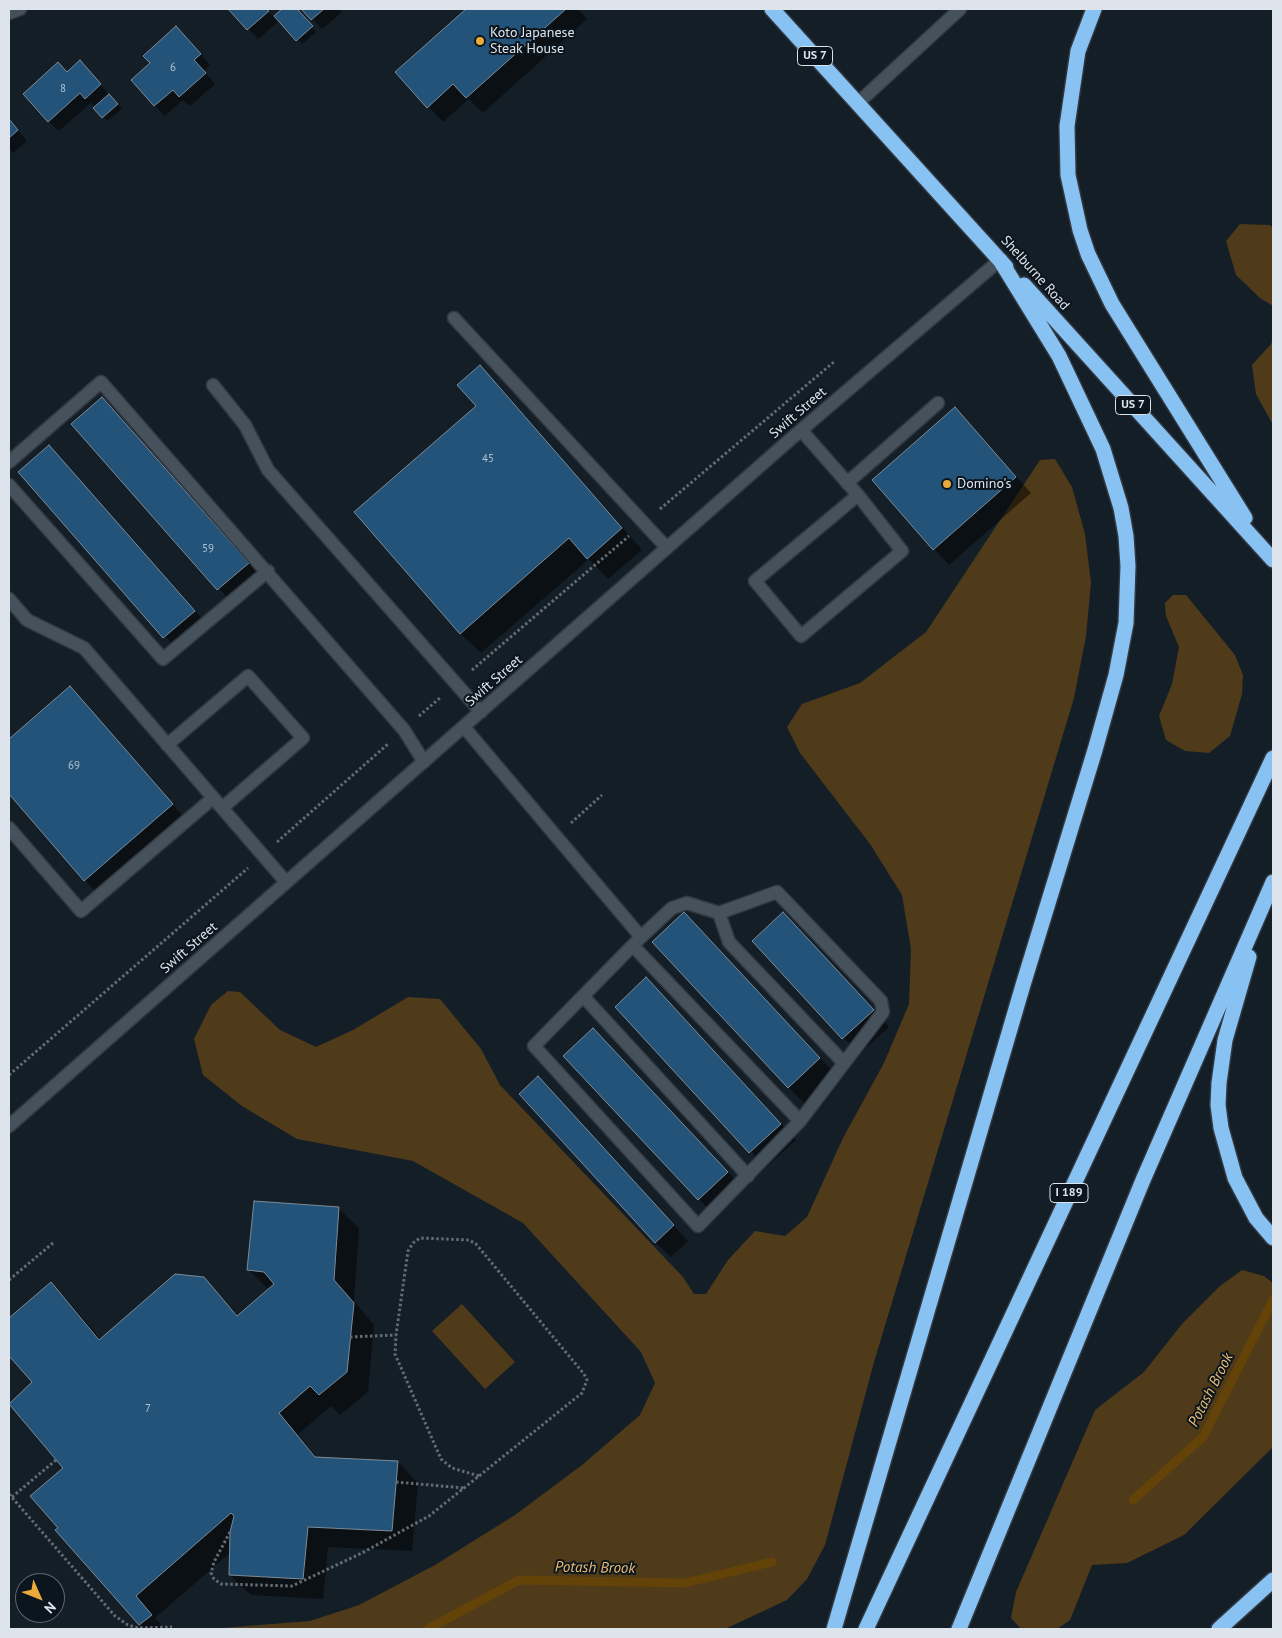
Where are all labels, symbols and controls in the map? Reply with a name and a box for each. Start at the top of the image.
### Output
place label: Koto Japanese Steak House [490,25,575,58]
marker: Koto Japanese Steak House [474,35,486,47]
road number: US 7 [798,46,832,66]
house number: 6 [170,61,176,75]
house number: 8 [60,82,66,96]
street label: Shelburne Road [997,232,1073,314]
street label: Swift Street [766,384,830,442]
road number: US 7 [1116,396,1150,414]
house number: 45 [482,452,494,466]
place label: Domino's [957,476,1011,492]
marker: Domino's [941,478,953,490]
house number: 59 [202,542,214,556]
street label: Swift Street [462,652,526,710]
house number: 69 [68,759,80,773]
street label: Swift Street [157,919,221,977]
road number: I 189 [1050,1184,1088,1202]
water label: Potash Brook [1185,1350,1237,1430]
house number: 7 [145,1402,151,1416]
water label: Potash Brook [555,1558,635,1578]
north arrow [15,1573,65,1623]
text: N [40,1598,60,1617]

